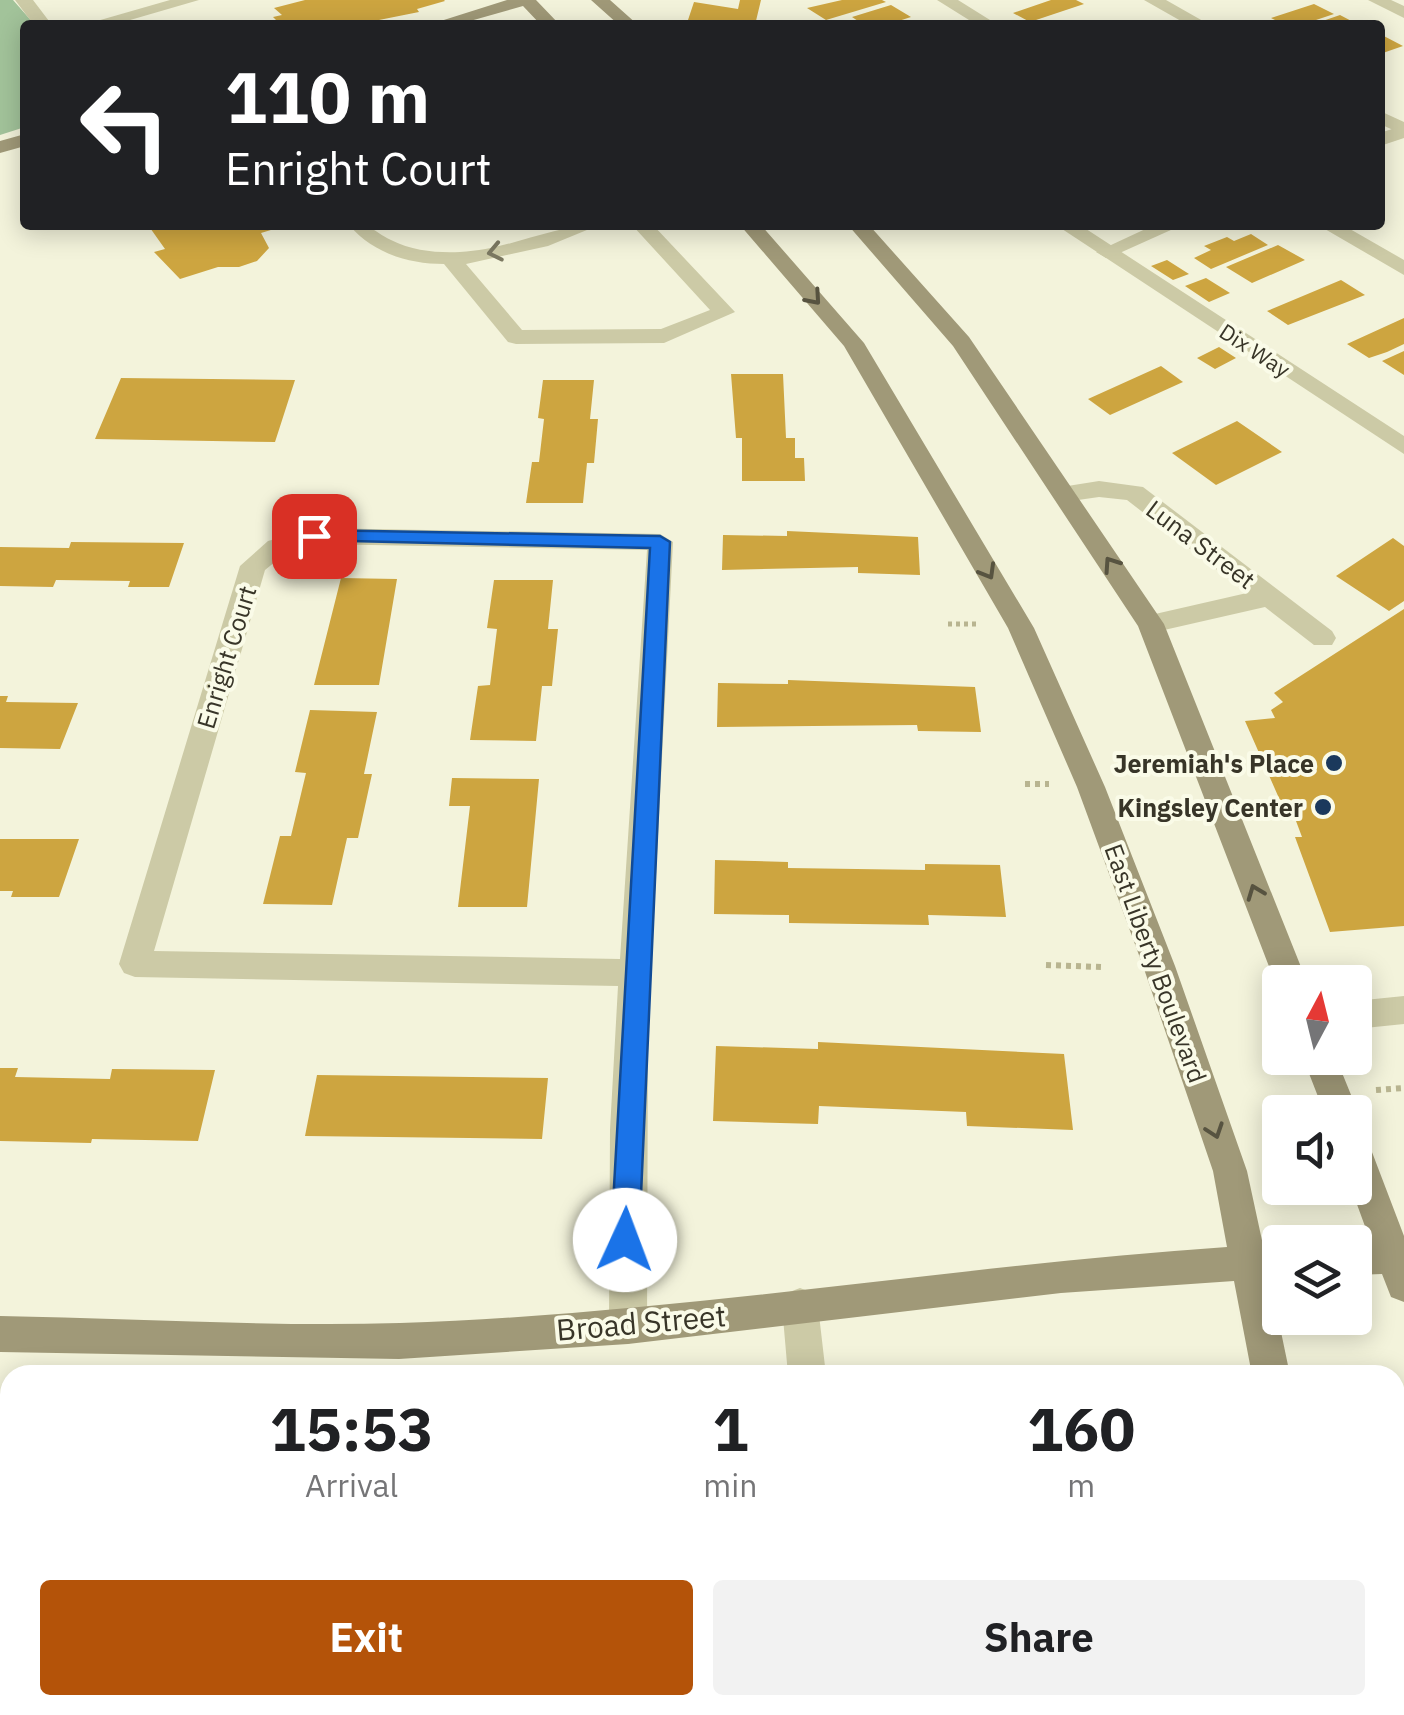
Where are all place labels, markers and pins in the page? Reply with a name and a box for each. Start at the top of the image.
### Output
pin [272,494,357,579]
place label: Jeremiah's Place [1113,747,1314,780]
marker: Jeremiah's Place [1323,752,1345,774]
place label: Kingsley Center [1118,791,1303,824]
marker: Kingsley Center [1312,796,1334,818]

